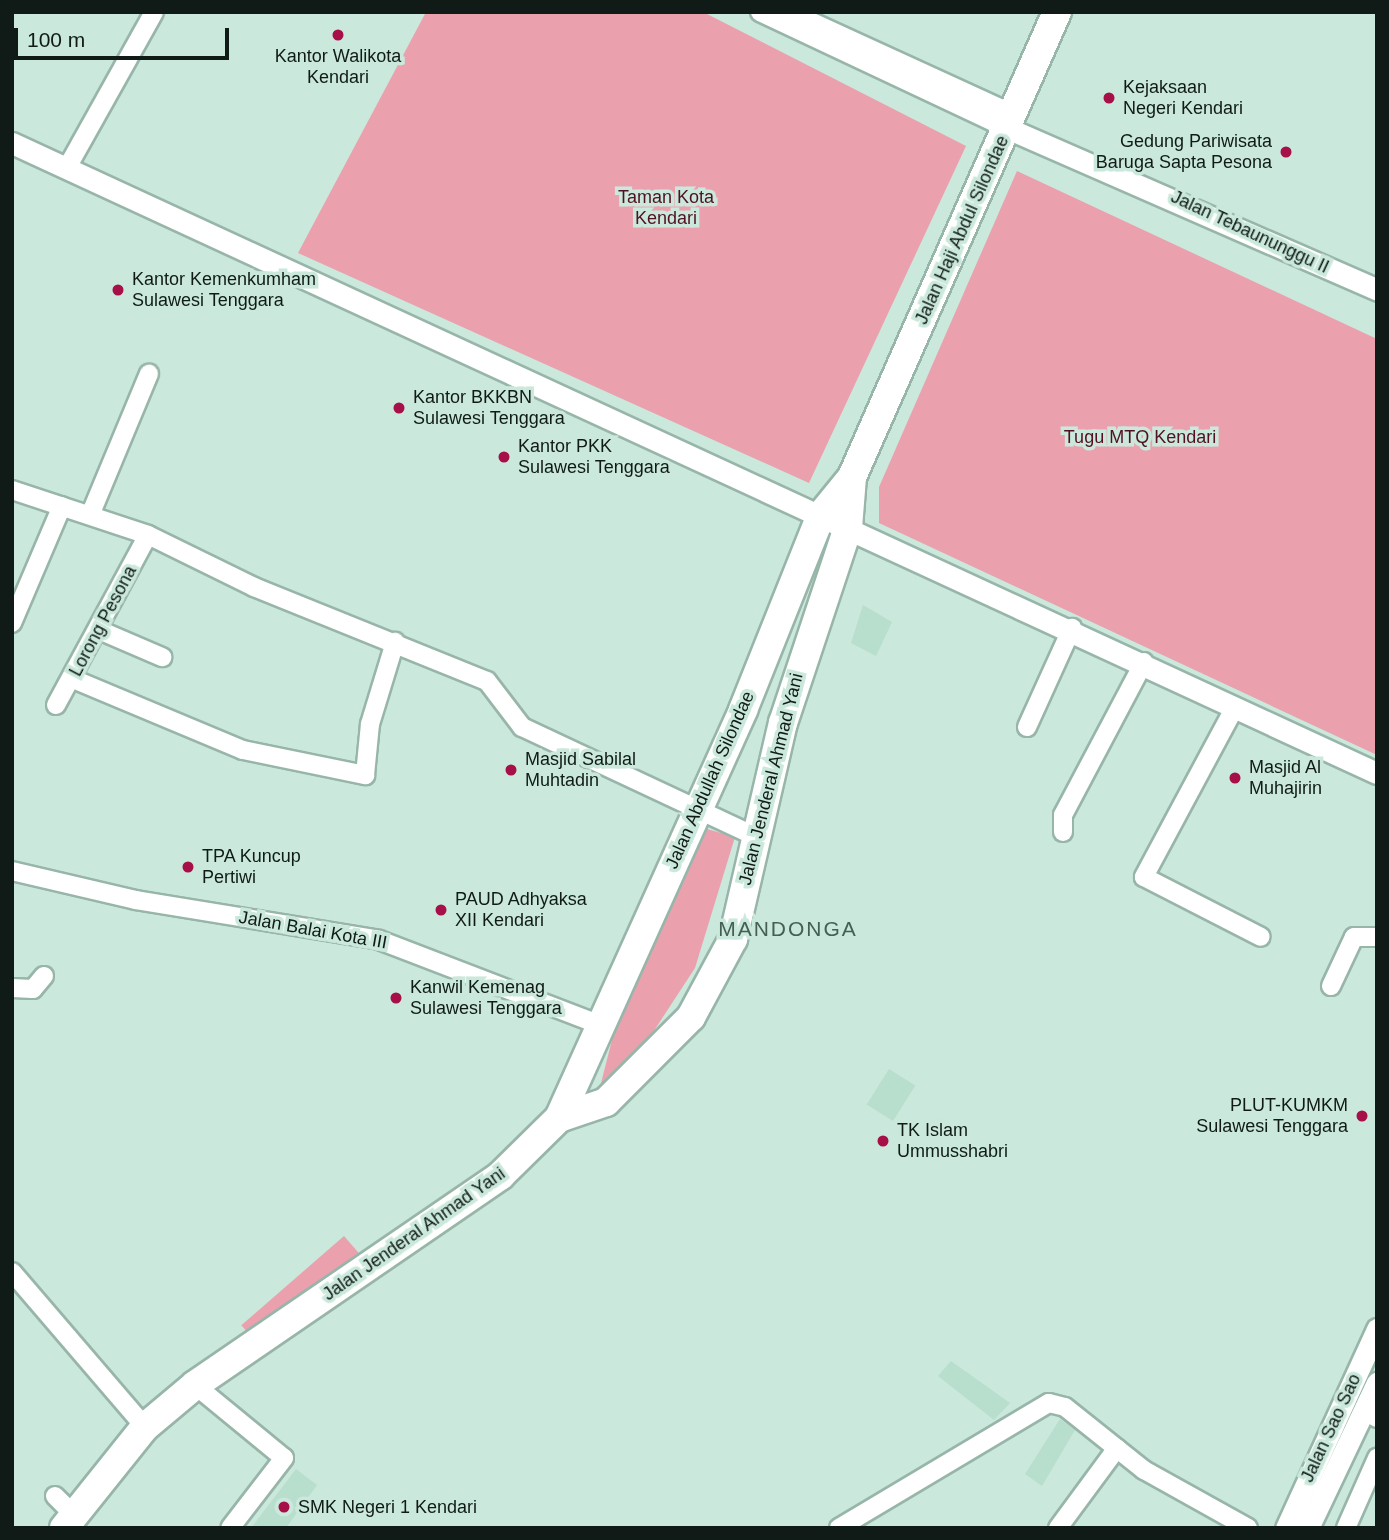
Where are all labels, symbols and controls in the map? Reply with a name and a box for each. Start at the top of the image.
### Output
scale bar [18,14,233,58]
marker: Kantor Walikota Kendari [330,27,346,43]
text: 100 m [27,28,85,51]
place label: Kantor Walikota Kendari [275,46,401,88]
place label: Kejaksaan Negeri Kendari [1123,77,1243,119]
marker: Kejaksaan Negeri Kendari [1101,90,1117,106]
place label: Gedung Pariwisata Baruga Sapta Pesona [1096,131,1272,174]
street label: Jalan Haji Abdul Silondae [910,132,1014,328]
marker: Gedung Pariwisata Baruga Sapta Pesona [1278,144,1294,160]
street label: Jalan Tebaununggu II [1167,186,1333,278]
park label: Taman Kota Kendari [618,187,714,230]
place label: Kantor Kemenkumham Sulawesi Tenggara [132,269,316,312]
marker: Kantor Kemenkumham Sulawesi Tenggara [110,282,126,298]
place label: Kantor BKKBN Sulawesi Tenggara [413,387,565,430]
marker: Kantor BKKBN Sulawesi Tenggara [391,400,407,416]
park label: Tugu MTQ Kendari [1064,426,1216,448]
place label: Kantor PKK Sulawesi Tenggara [518,436,670,478]
marker: Kantor PKK Sulawesi Tenggara [496,449,512,465]
street label: Lorong Pesona [65,562,141,680]
street label: Jalan Jenderal Ahmad Yani [734,670,808,888]
street label: Jalan Abdullah Silondae [661,687,759,873]
place label: Masjid Sabilal Muhtadin [525,749,636,792]
place label: Masjid Al Muhajirin [1249,757,1322,800]
marker: Masjid Sabilal Muhtadin [503,762,519,778]
marker: Masjid Al Muhajirin [1227,770,1243,786]
place label: TPA Kuncup Pertiwi [202,846,302,888]
marker: TPA Kuncup Pertiwi [180,859,196,875]
place label: PAUD Adhyaksa XII Kendari [455,889,588,932]
marker: PAUD Adhyaksa XII Kendari [433,902,449,918]
street label: Jalan Balai Kota III [237,906,389,954]
district label: MANDONGA [719,916,857,942]
place label: Kanwil Kemenag Sulawesi Tenggara [410,977,562,1020]
marker: Kanwil Kemenag Sulawesi Tenggara [388,990,404,1006]
place label: PLUT-KUMKM Sulawesi Tenggara [1196,1095,1348,1138]
marker: PLUT-KUMKM Sulawesi Tenggara [1354,1108,1370,1124]
place label: TK Islam Ummusshabri [897,1120,1008,1162]
marker: TK Islam Ummusshabri [875,1133,891,1149]
street label: Jalan Jenderal Ahmad Yani [318,1162,510,1306]
street label: Jalan Sao Sao [1296,1370,1366,1486]
place label: SMK Negeri 1 Kendari [298,1496,477,1518]
marker: SMK Negeri 1 Kendari [276,1499,292,1515]

